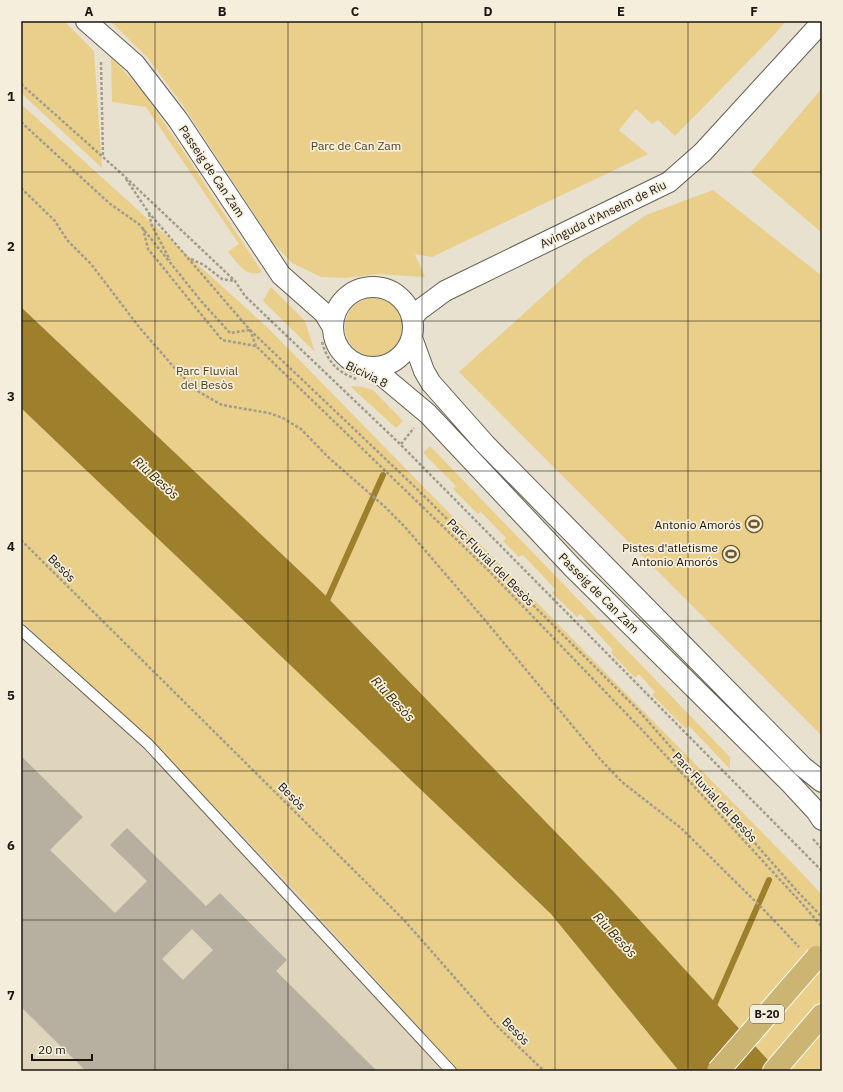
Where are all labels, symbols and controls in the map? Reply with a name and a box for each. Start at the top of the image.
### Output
text: A [85,3,94,20]
text: B [218,3,227,20]
text: C [351,3,360,20]
text: D [483,3,493,20]
text: E [617,3,625,20]
text: F [750,3,758,20]
text: 1 [7,88,15,105]
street label: Passeig de Can Zam [176,122,248,220]
park label: Parc de Can Zam [311,138,401,153]
street label: Avinguda d'Anselm de Riu [537,177,669,251]
text: 2 [7,238,15,255]
street label: Bicivia 8 [343,357,391,391]
park label: Parc Fluvial del Besòs [176,363,238,392]
text: 3 [7,388,15,405]
water label: Riu Besòs [129,453,183,503]
sports icon: Antonio Amorós [744,514,764,534]
street label: Parc Fluvial del Besòs [444,515,538,609]
place label: Antonio Amorós [654,517,741,532]
text: 4 [7,538,15,555]
place label: Pistes d'atletisme Antonio Amorós [622,540,718,569]
sports icon: Pistes d'atletisme Antonio Amorós [721,544,741,564]
street label: Passeig de Can Zam [556,550,642,636]
street label: Besòs [45,551,79,585]
water label: Riu Besòs [368,673,418,725]
text: 5 [7,687,15,704]
street label: Parc Fluvial del Besòs [669,749,761,845]
street label: Besòs [275,779,309,813]
text: 6 [7,837,15,854]
water label: Riu Besòs [590,909,640,961]
text: 7 [7,987,15,1004]
road number: B-20 [750,1005,784,1023]
street label: Besòs [499,1014,533,1048]
scale bar [32,1036,92,1062]
text: 20 m [38,1042,66,1057]

